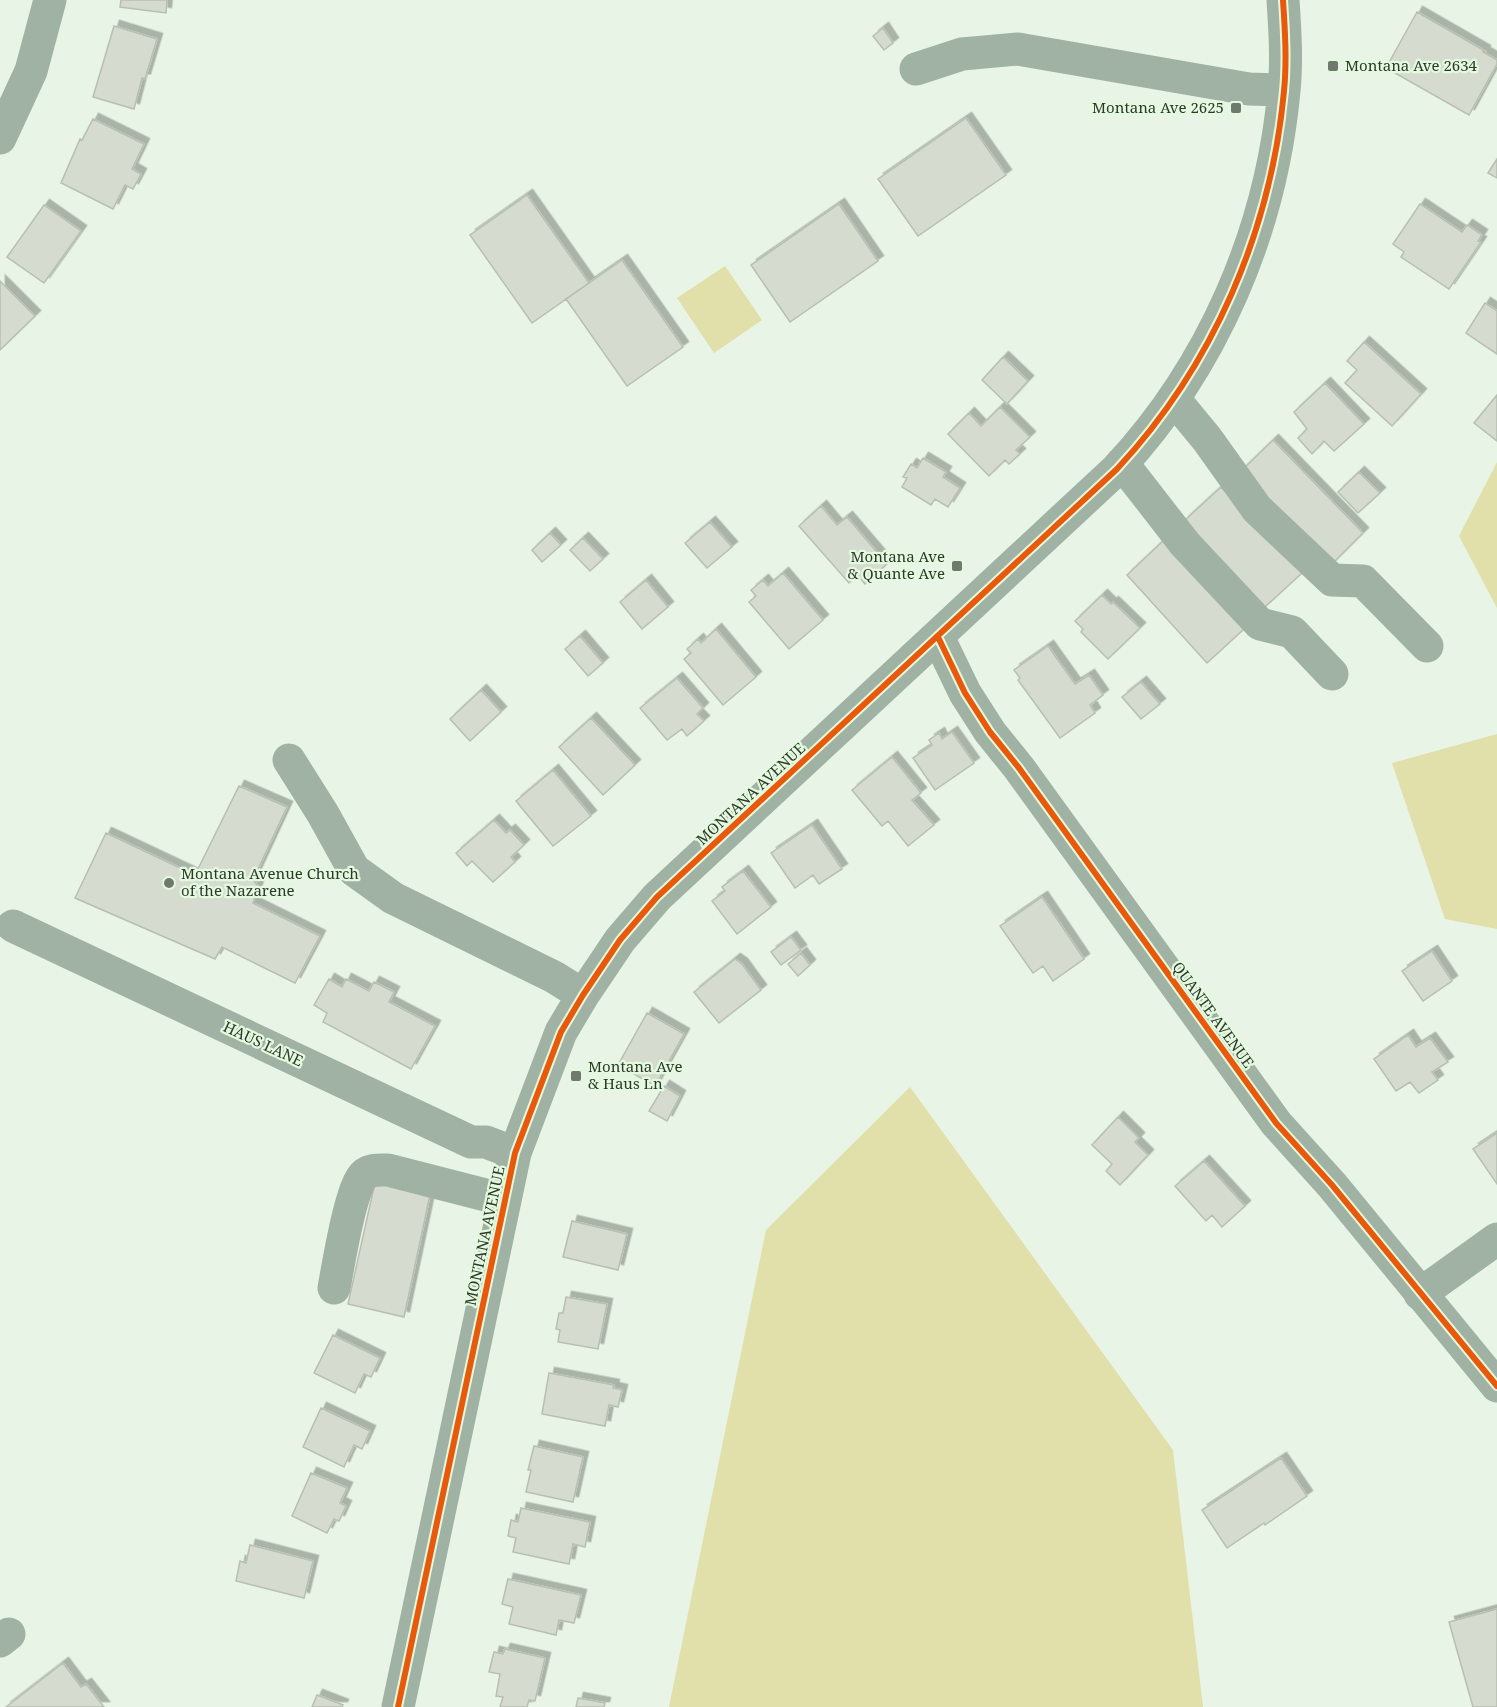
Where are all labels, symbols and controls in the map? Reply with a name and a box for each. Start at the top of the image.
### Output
place label: Montana Ave 2634 [1345,55,1478,75]
marker: Montana Ave 2634 [1326,59,1340,73]
place label: Montana Ave 2625 [1092,97,1224,117]
marker: Montana Ave 2625 [1229,101,1243,115]
place label: Montana Ave & Quante Ave [848,546,945,583]
marker: Montana Ave & Quante Ave [950,559,964,573]
street label: MONTANA AVENUE [692,738,809,849]
place label: Montana Avenue Church of the Nazarene [181,863,359,900]
marker: Montana Avenue Church of the Nazarene [162,876,176,890]
street label: QUANTE AVENUE [1169,957,1259,1071]
street label: HAUS LANE [220,1016,306,1070]
place label: Montana Ave & Haus Ln [588,1056,683,1093]
marker: Montana Ave & Haus Ln [569,1069,583,1083]
street label: MONTANA AVENUE [459,1164,509,1307]

